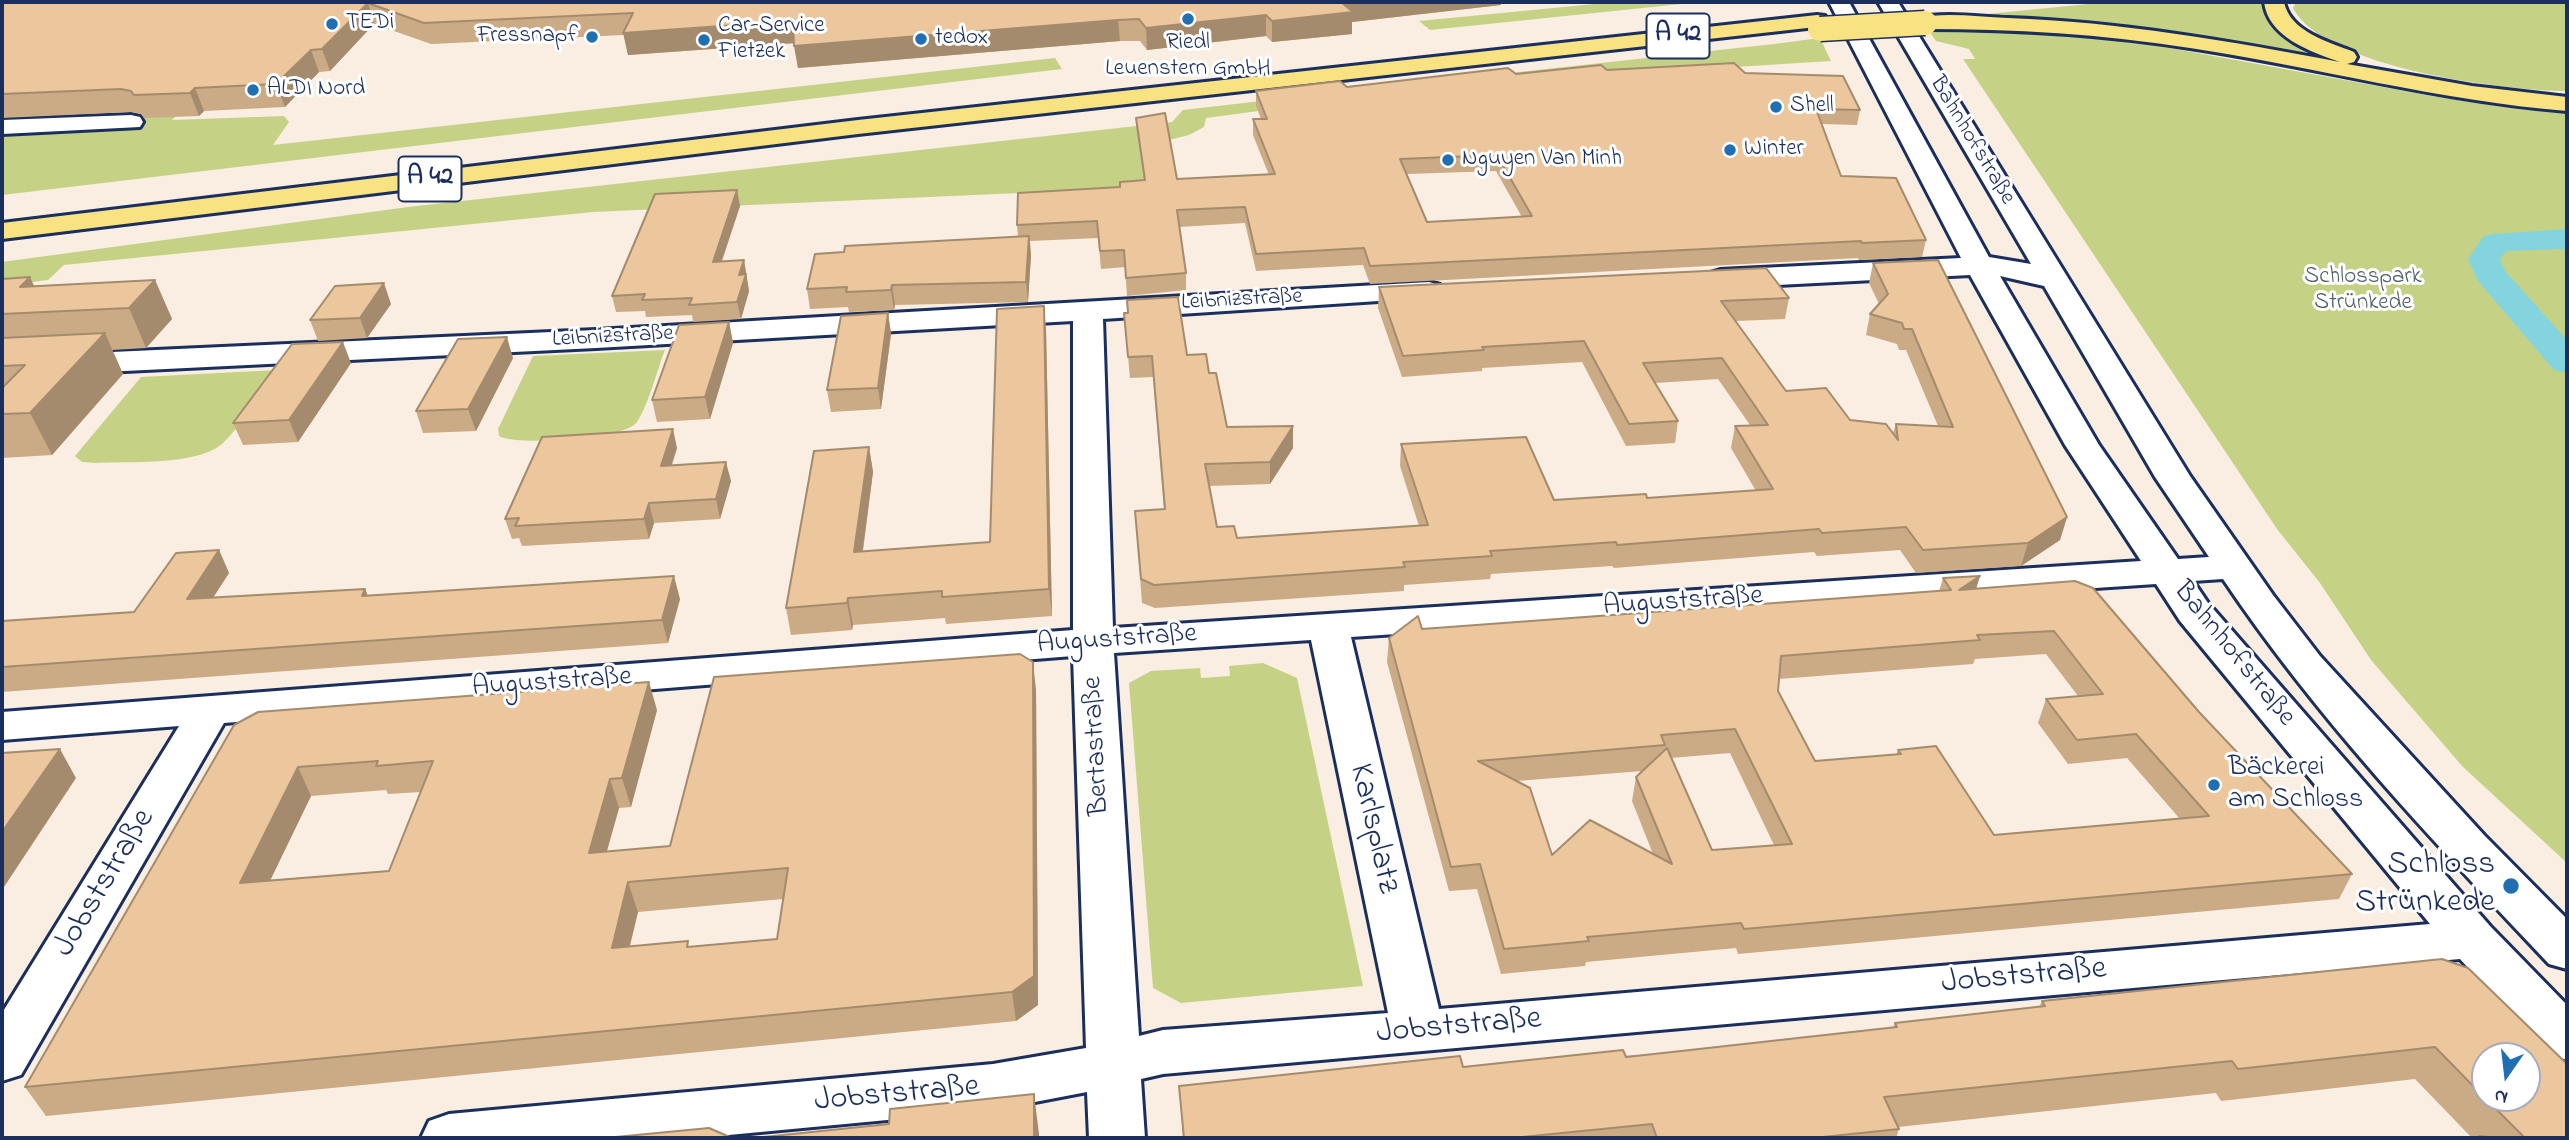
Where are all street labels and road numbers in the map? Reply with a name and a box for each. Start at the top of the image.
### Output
road number: A 42 [1646,14,1710,58]
street label: Bahnhofstraße [1922,72,2020,210]
road number: A 42 [398,156,462,202]
street label: Leibnizstraße [1181,284,1303,318]
street label: Leibnizstraße [552,321,674,355]
street label: Bahnhofstraße [2164,576,2302,734]
street label: Auguststraße [1602,581,1764,625]
street label: Auguststraße [1036,619,1198,663]
street label: Auguststraße [471,662,633,706]
street label: Bertastraße [1078,676,1118,816]
street label: Karlsplatz [1338,760,1406,898]
street label: Jobststraße [46,803,166,965]
street label: Jobststraße [1940,951,2108,1005]
street label: Jobststraße [1375,1001,1543,1055]
street label: Jobststraße [813,1069,981,1123]

